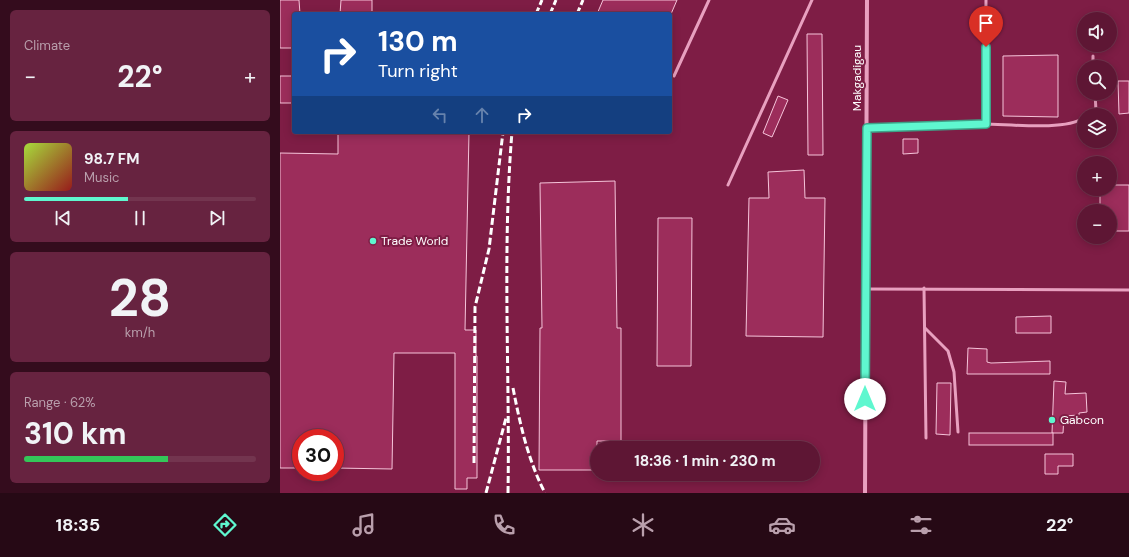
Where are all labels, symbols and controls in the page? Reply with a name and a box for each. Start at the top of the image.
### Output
pin [969,6,1003,47]
icon: arrive [975,12,997,34]
map controls [1077,12,1117,244]
button: sound [1077,12,1117,52]
text: 130 m [378,23,458,60]
icon: right [312,28,364,80]
text: Climate [24,37,70,54]
street label: Makgadigau [849,45,865,111]
text: 22° [117,57,163,96]
text: Turn right [378,59,458,83]
button: search [1077,60,1117,100]
text: − [24,62,36,91]
text: + [244,62,256,91]
icon: left [429,104,451,126]
icon: ahead [471,104,493,126]
icon: right [513,104,535,126]
button: layers [1077,108,1117,148]
text: 98.7 FM [84,149,139,169]
button: + [1077,156,1117,196]
text: Music [84,169,119,186]
button: − [1077,204,1117,244]
icon: previous [52,207,74,229]
icon: pause [129,207,151,229]
icon: next [206,207,228,229]
place label: Trade World [381,233,448,249]
marker: Trade World [368,236,378,246]
text: 28 [109,264,171,332]
text: km/h [125,324,155,341]
position arrow [844,378,886,420]
text: Range · 62% [24,394,95,411]
place label: Gabcon [1060,412,1104,428]
text: 310 km [24,414,127,453]
marker: Gabcon [1047,415,1057,425]
speed limit sign: 30 [292,429,344,481]
text: 18:36 · 1 min · 230 m [634,451,776,471]
icon: directions [211,511,239,539]
icon: music [350,511,378,539]
icon: phone [490,511,518,539]
icon: climate [629,511,657,539]
icon: car [768,511,796,539]
icon: filters [907,511,935,539]
text: 18:35 [56,513,100,537]
text: 22° [1046,513,1073,537]

